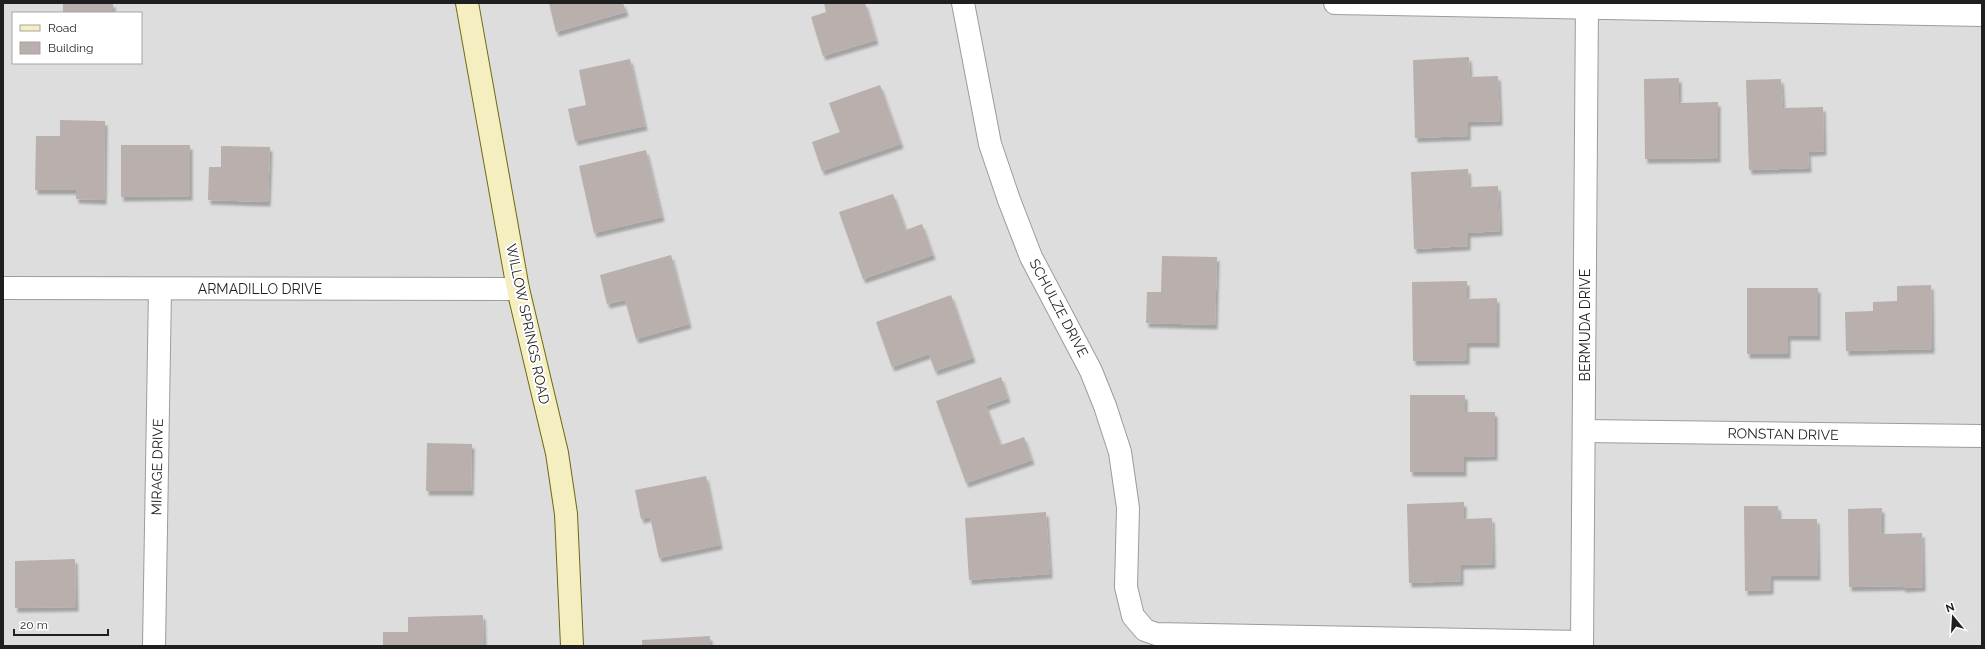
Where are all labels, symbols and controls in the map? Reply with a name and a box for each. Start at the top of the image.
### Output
legend [12,12,142,64]
text: Road [48,21,77,35]
text: Building [48,41,94,55]
street label: WILLOW SPRINGS ROAD [503,242,553,406]
street label: SCHULZE DRIVE [1026,256,1092,360]
street label: BERMUDA DRIVE [1577,269,1593,381]
street label: ARMADILLO DRIVE [198,281,322,297]
street label: MIRAGE DRIVE [148,419,166,515]
street label: RONSTAN DRIVE [1727,425,1839,443]
north arrow [1933,597,1973,637]
text: N [1944,600,1956,615]
scale bar [14,611,108,637]
text: 20 m [20,618,48,632]

